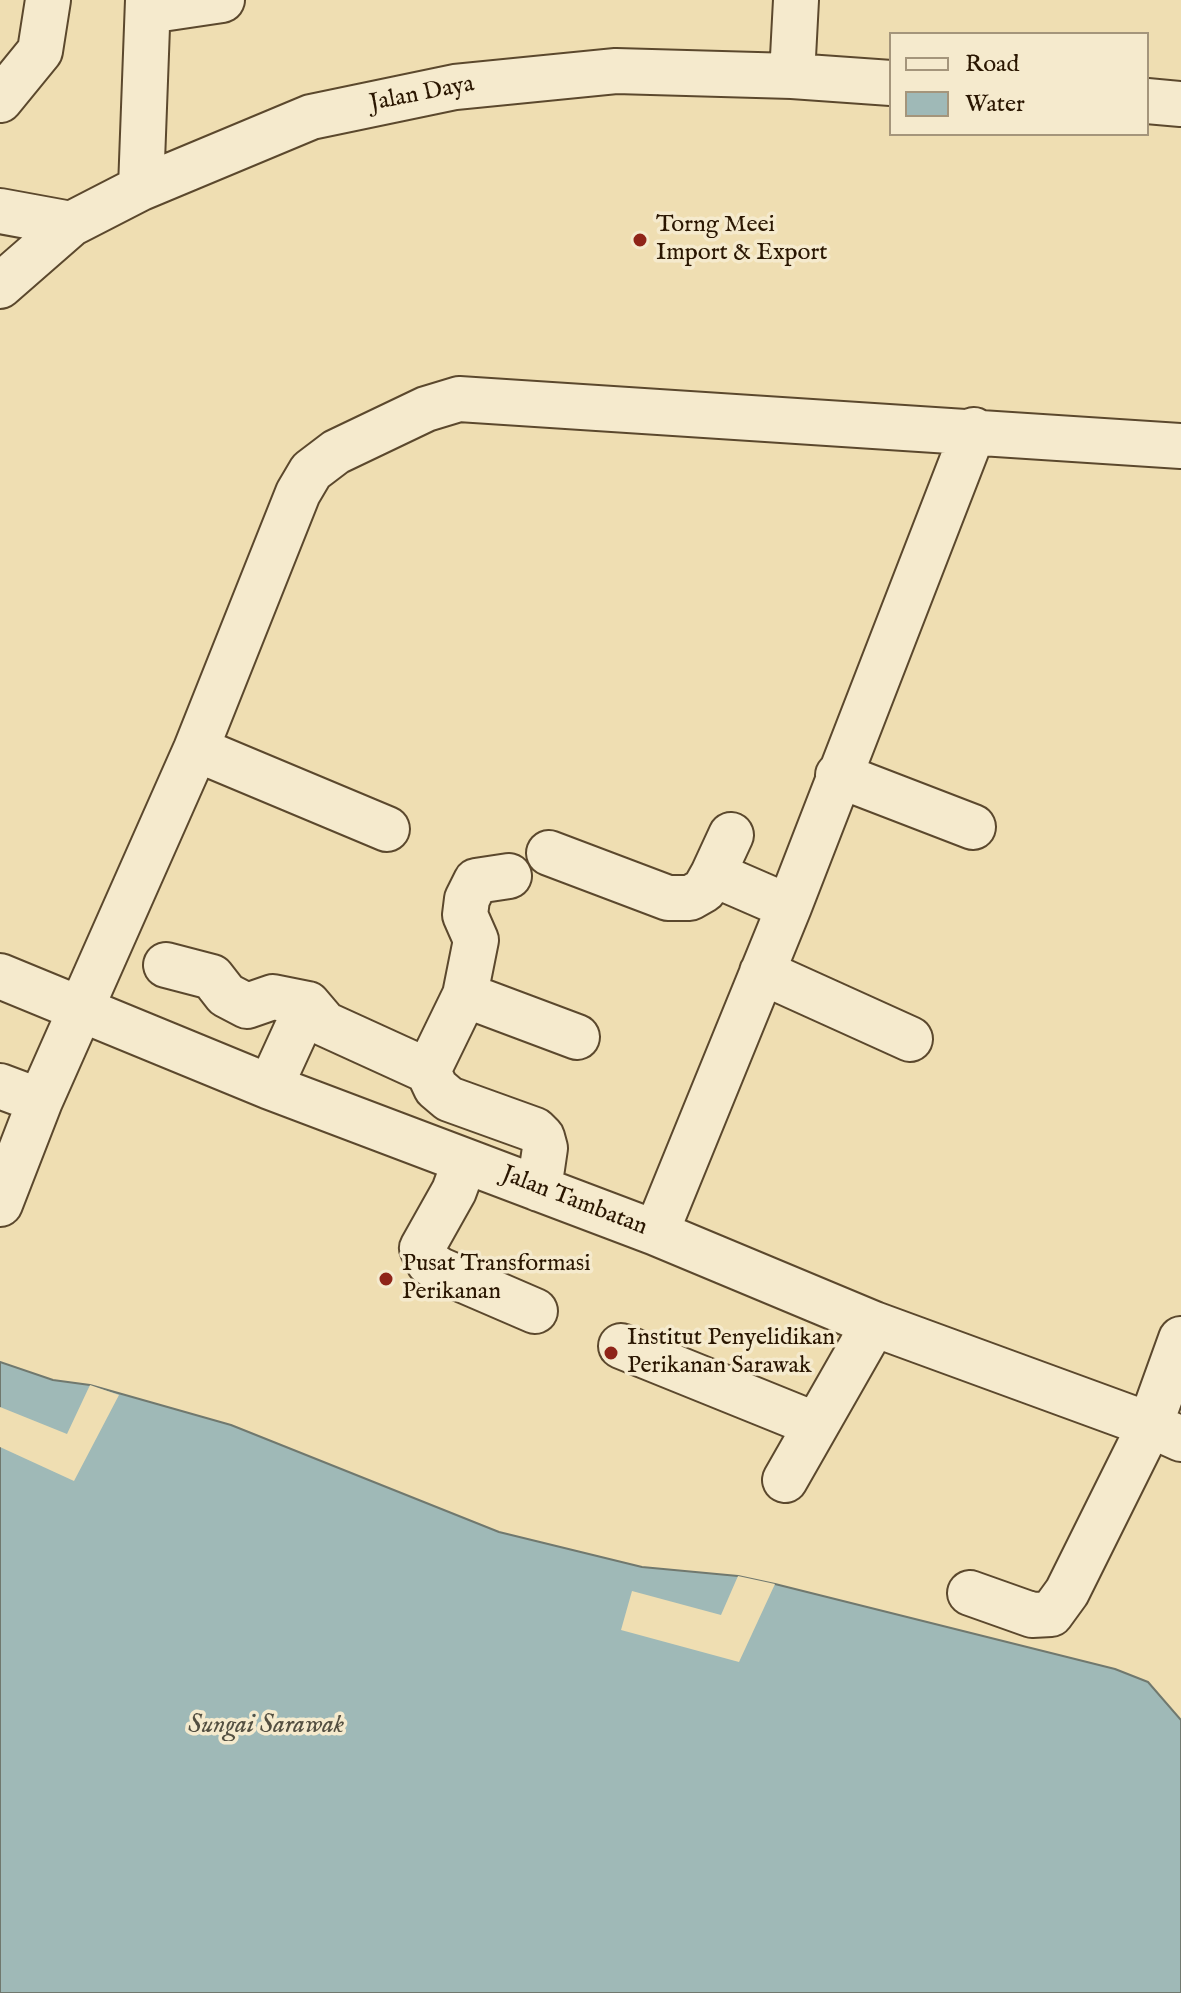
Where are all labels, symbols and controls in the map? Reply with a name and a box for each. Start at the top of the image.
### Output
legend [889,32,1149,136]
text: Road [965,49,1019,80]
street label: Jalan Daya [367,71,477,119]
text: Water [965,89,1025,120]
place label: Torng Meei Import & Export [656,212,828,268]
marker: Torng Meei Import & Export [631,231,649,249]
street label: Jalan Tambatan [497,1161,651,1243]
place label: Pusat Transformasi Perikanan [402,1251,591,1307]
marker: Pusat Transformasi Perikanan [377,1270,395,1288]
place label: Institut Penyelidikan Perikanan Sarawak [627,1325,835,1381]
marker: Institut Penyelidikan Perikanan Sarawak [602,1344,620,1362]
water label: Sungai Sarawak [188,1711,344,1743]

